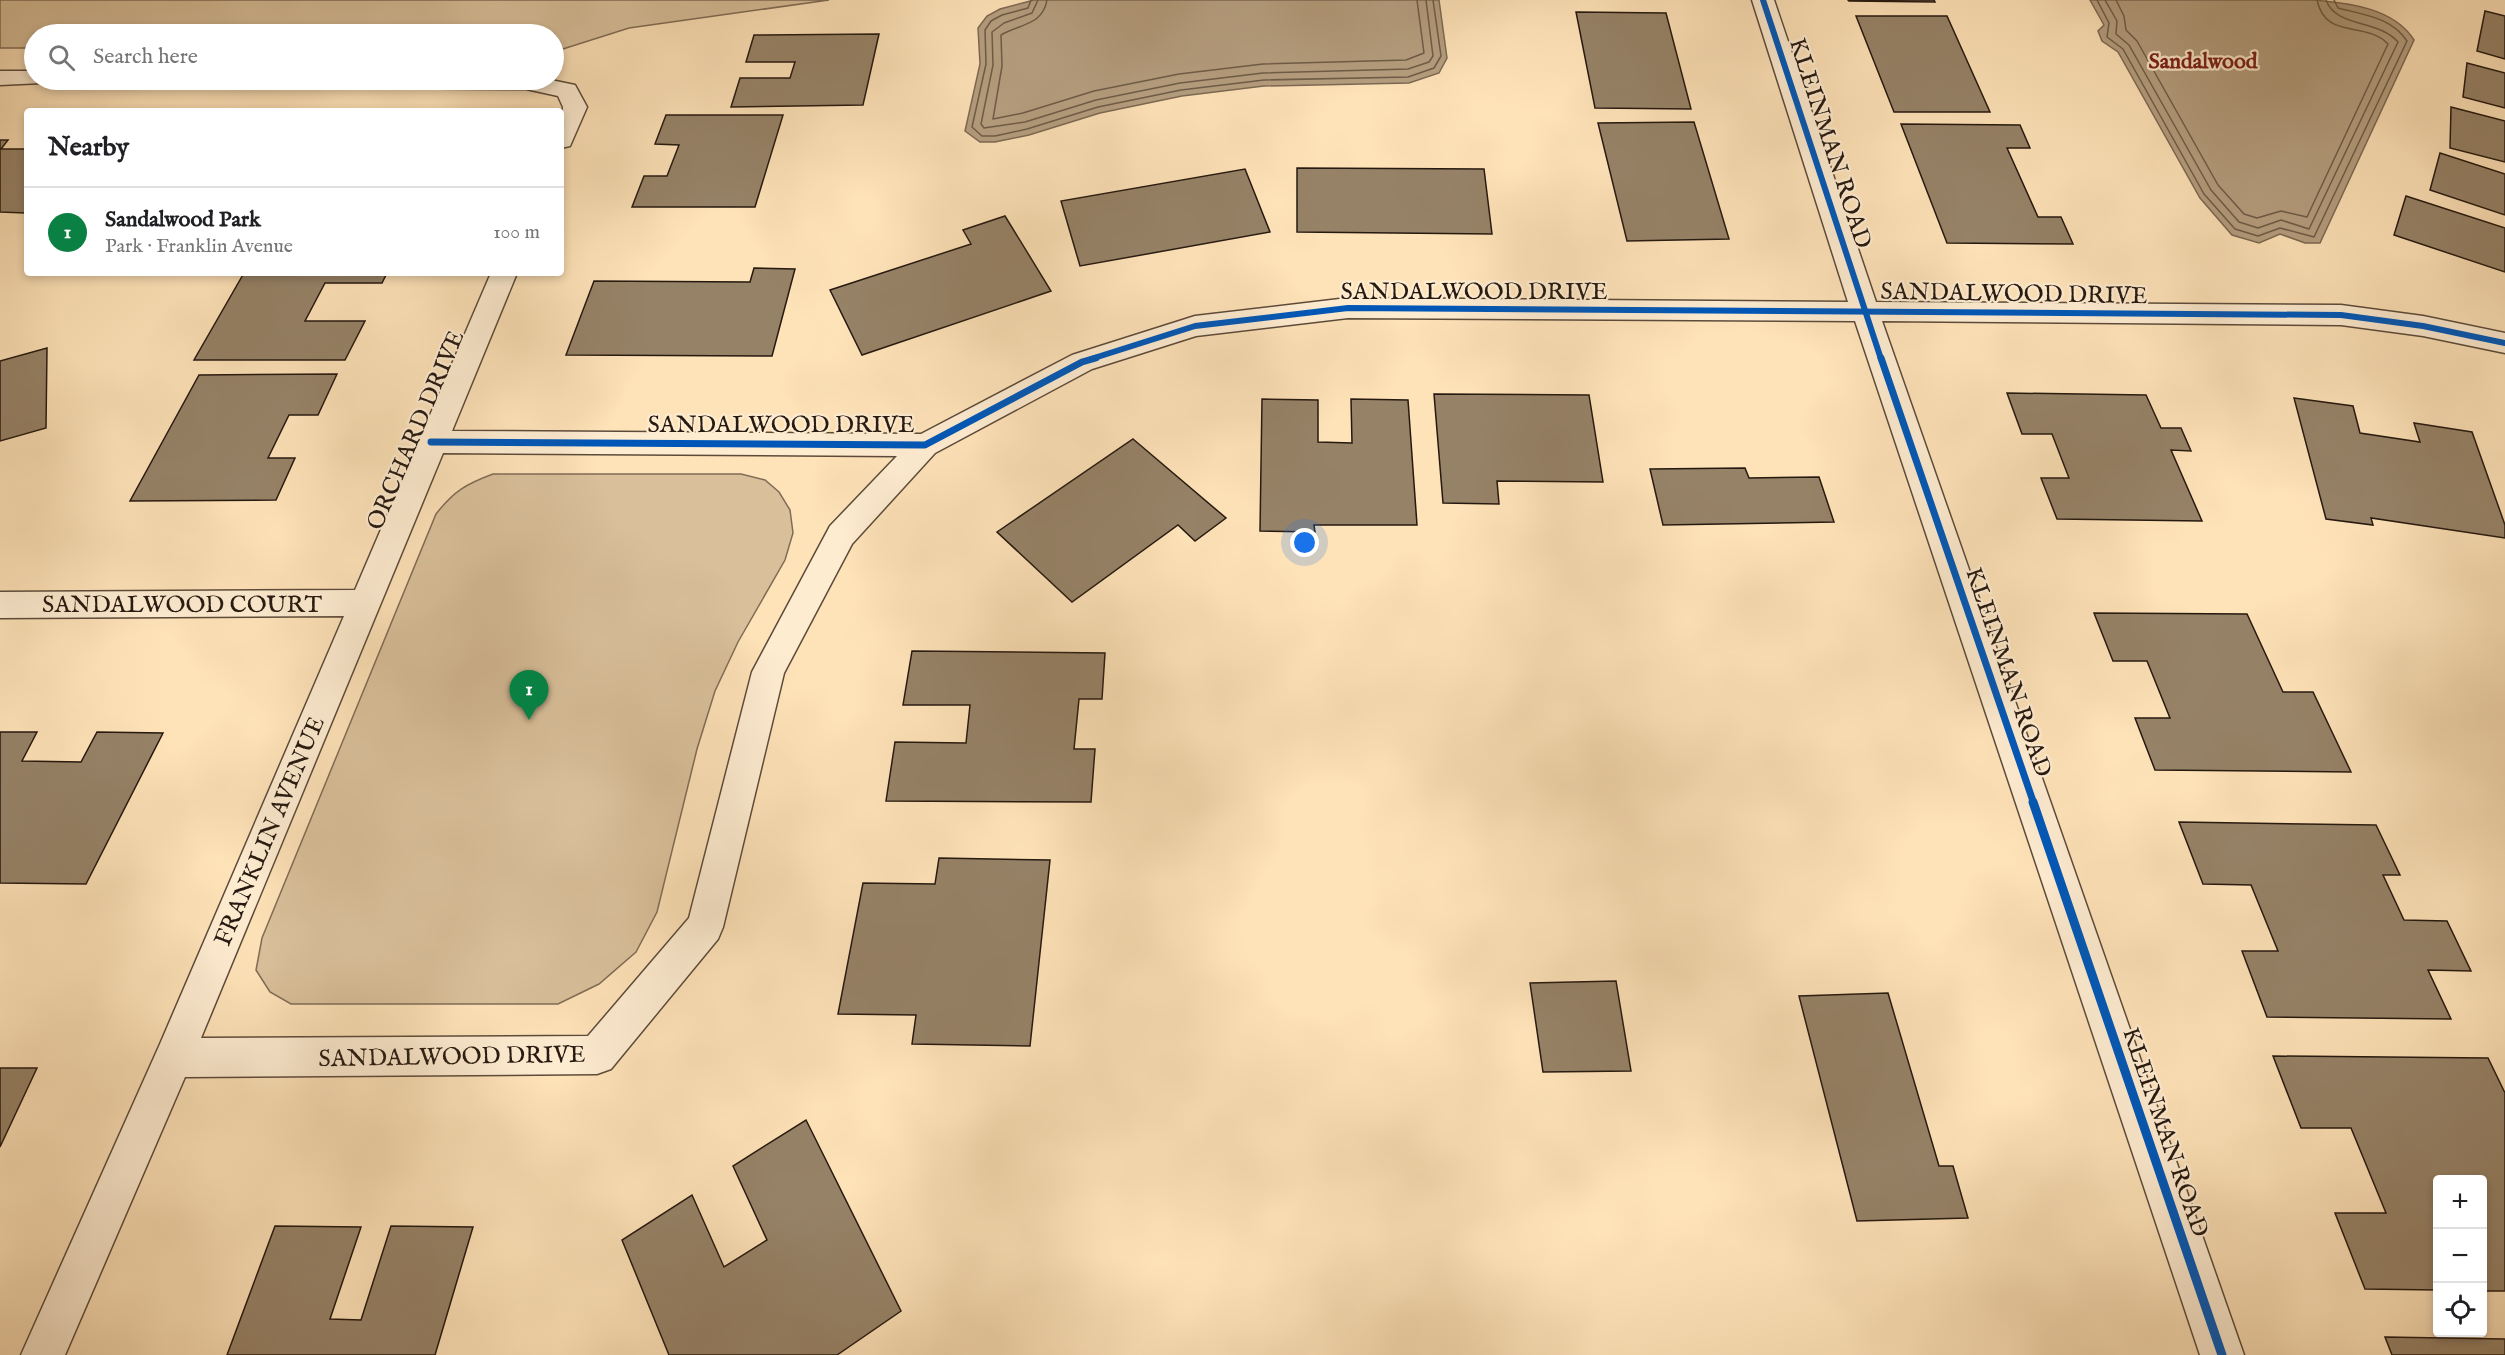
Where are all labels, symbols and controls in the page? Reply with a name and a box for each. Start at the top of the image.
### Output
search box [24,24,564,90]
street label: KLEINMAN ROAD [1781,34,1878,253]
icon: search [45,41,78,74]
text: Search here [93,43,198,71]
district label: Sandalwood [2148,48,2259,76]
text: Nearby [48,131,129,164]
text: Sandalwood Park [105,206,261,234]
text: 1 [64,220,71,245]
text: 100 m [493,220,540,245]
text: Park · Franklin Avenue [105,234,293,259]
street label: SANDALWOOD DRIVE [1340,277,1608,308]
street label: SANDALWOOD DRIVE [1880,277,2148,312]
street label: ORCHARD DRIVE [360,326,472,535]
street label: SANDALWOOD DRIVE [647,410,915,441]
your location [1290,528,1319,557]
street label: KLEINMAN ROAD [1957,564,2058,781]
street label: SANDALWOOD COURT [42,590,322,621]
pin: 1 [510,670,548,720]
street label: FRANKLIN AVENUE [208,712,333,951]
street label: KLEINMAN ROAD [2114,1024,2215,1241]
street label: SANDALWOOD DRIVE [318,1040,586,1075]
map controls [2433,1175,2487,1337]
button: + [2433,1175,2487,1229]
button: − [2433,1229,2487,1283]
button: locate [2433,1283,2487,1337]

